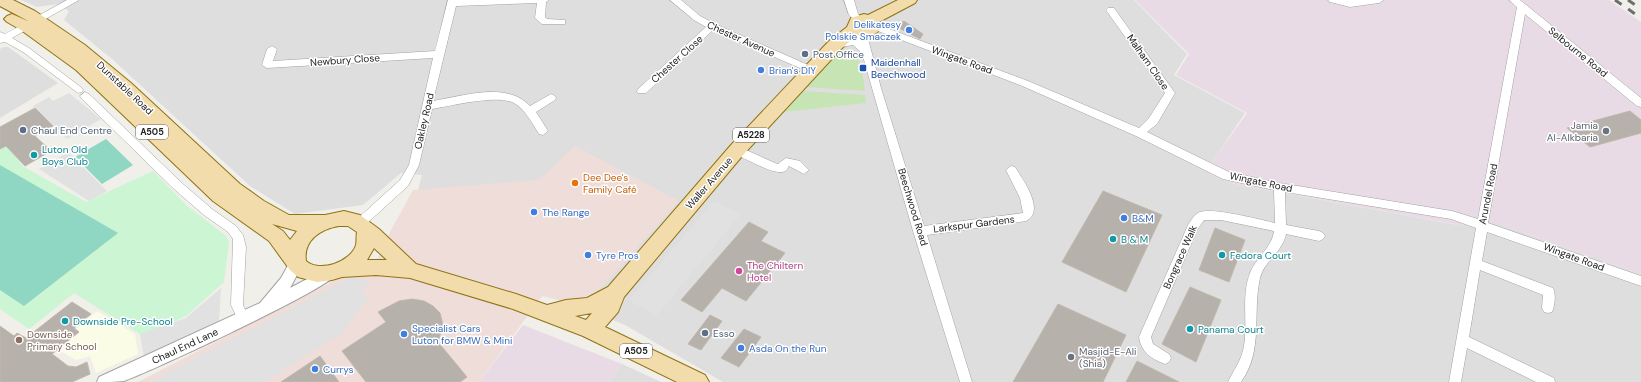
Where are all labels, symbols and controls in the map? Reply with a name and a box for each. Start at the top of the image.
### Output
street label: Chester Avenue [705,18,777,60]
place label: Delikatesy Polskie Smaczek [825,18,901,43]
street label: Selbourne Road [1546,24,1610,80]
marker: Delikatesy Polskie Smaczek [904,25,914,35]
street label: Chester Close [648,32,706,86]
street label: Malham Close [1124,32,1172,93]
street label: Wingate Road [930,43,994,77]
place label: Post Office [813,48,864,61]
marker: Post Office [800,49,810,59]
street label: Newbury Close [310,51,381,69]
place label: Maidenhall Beechwood [871,56,925,81]
street label: Dunstable Road [94,58,156,118]
marker: Maidenhall Beechwood [858,63,868,73]
place label: Brian's DIY [769,64,816,77]
marker: Brian's DIY [756,65,766,75]
street label: Oakley Road [411,92,437,150]
place label: Jamia Al-Alkbaria [1547,119,1598,144]
place label: Chaul End Centre [31,124,112,137]
marker: Chaul End Centre [18,125,28,135]
road number: A505 [136,125,168,139]
marker: Jamia Al-Alkbaria [1601,126,1611,136]
road number: A5228 [733,128,769,142]
place label: Luton Old Boys Club [42,143,88,168]
marker: Luton Old Boys Club [29,150,39,160]
street label: Waller Avenue [683,154,735,212]
street label: Arundel Road [1476,162,1500,226]
street label: Beechwood Road [895,167,931,247]
street label: Wingate Road [1228,169,1294,195]
place label: Dee Dee's Family Café [583,171,637,196]
marker: Dee Dee's Family Café [570,178,580,188]
place label: The Range [542,206,590,219]
marker: The Range [529,207,539,217]
place label: B&M [1132,212,1154,225]
street label: Larkspur Gardens [933,213,1015,235]
marker: B&M [1119,213,1129,223]
street label: Bongrace Walk [1160,223,1200,291]
place label: B & M [1121,233,1148,246]
marker: B & M [1108,234,1118,244]
street label: Wingate Road [1542,240,1606,274]
place label: Tyre Pros [596,249,639,262]
place label: Fedora Court [1230,249,1291,262]
marker: Tyre Pros [583,250,593,260]
marker: Fedora Court [1217,250,1227,260]
place label: The Chiltern Hotel [747,259,803,284]
marker: The Chiltern Hotel [734,266,744,276]
place label: Downside Pre-School [73,315,173,328]
marker: Downside Pre-School [60,316,70,326]
place label: Specialist Cars Luton for BMW & Mini [412,322,512,347]
place label: Panama Court [1198,323,1264,336]
marker: Panama Court [1185,324,1195,334]
street label: Chaul End Lane [150,325,220,367]
place label: Esso [713,327,735,340]
place label: Downside Primary School [27,328,97,353]
marker: Esso [700,328,710,338]
marker: Specialist Cars Luton for BMW & Mini [399,329,409,339]
marker: Downside Primary School [14,335,24,345]
place label: Asda On the Run [749,342,827,355]
marker: Asda On the Run [736,343,746,353]
road number: A505 [620,344,652,358]
place label: Masjid-E-Ali (Shia) [1079,345,1136,370]
marker: Masjid-E-Ali (Shia) [1066,352,1076,362]
place label: Currys [323,363,354,376]
marker: Currys [310,364,320,374]

